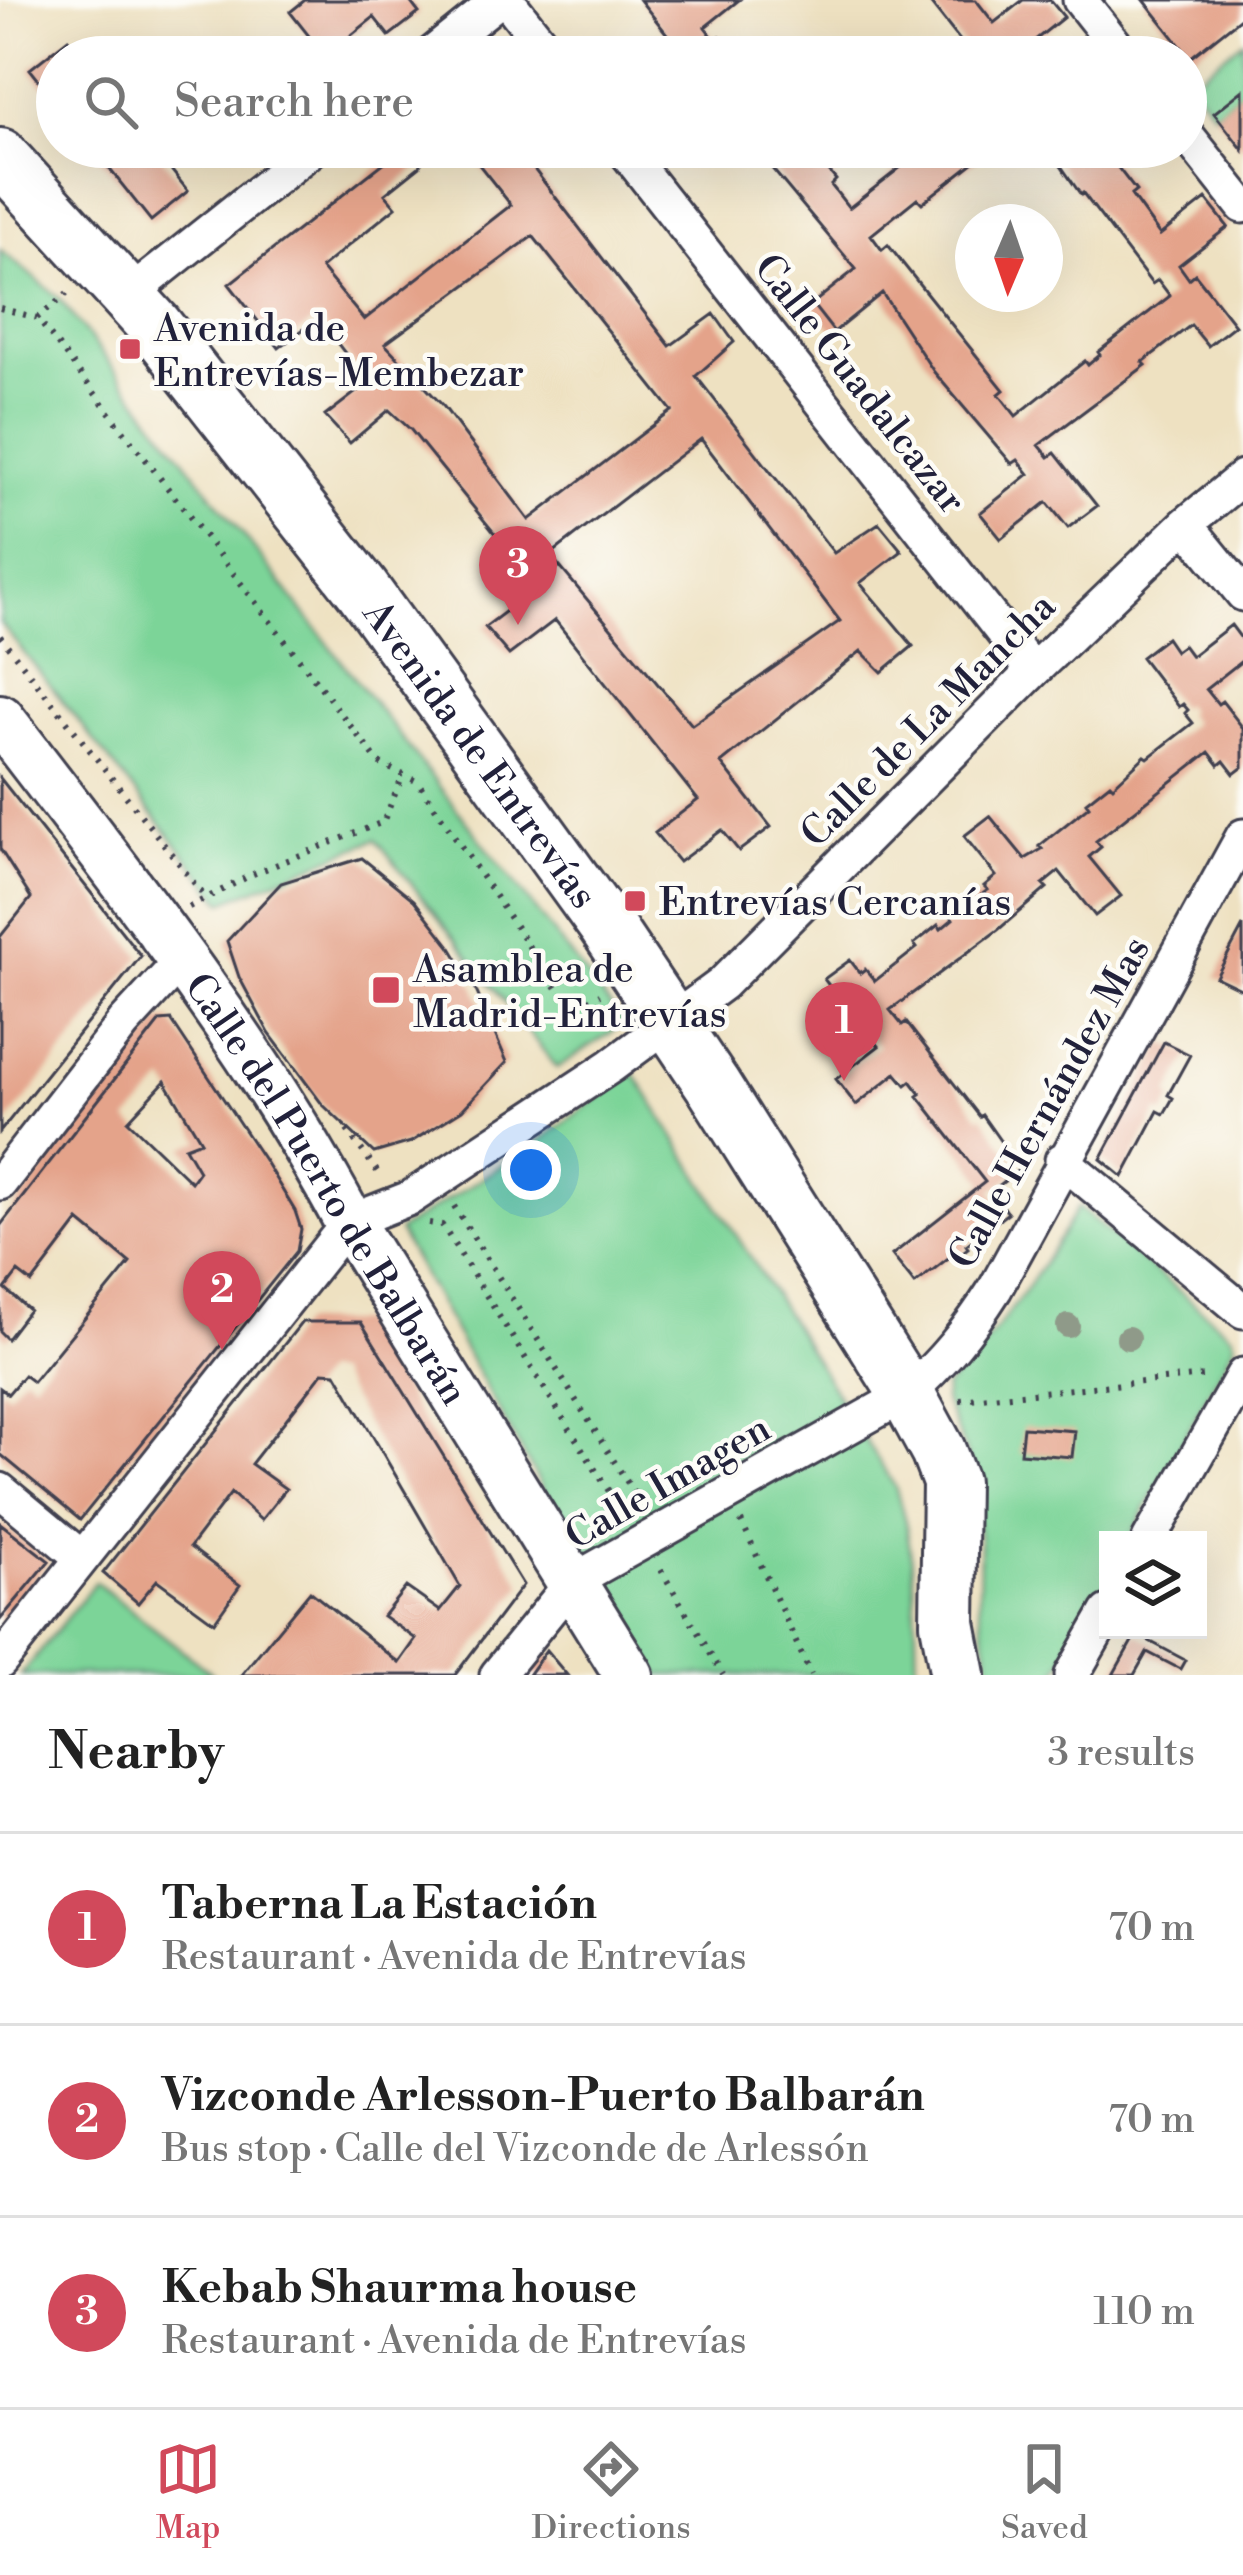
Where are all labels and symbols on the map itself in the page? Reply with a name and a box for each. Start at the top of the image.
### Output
north arrow [955,204,1063,312]
street label: Calle Guadalcazar [742,245,976,524]
place label: Avenida de Entrevías-Membezar [153,305,524,399]
marker: Avenida de Entrevías-Membezar [117,336,143,362]
pin: 3 [479,526,557,625]
street label: Calle de La Mancha [791,583,1067,859]
street label: Avenida de Entrevías [351,591,607,919]
place label: Entrevías Cercanías [659,879,1011,928]
marker: Entrevías Cercanías [622,888,648,914]
street label: Calle Hernández Mas [939,929,1162,1278]
place label: Asamblea de Madrid-Entrevías [412,946,727,1040]
street label: Calle del Puerto de Balbarán [173,964,478,1415]
marker: Asamblea de Madrid-Entrevías [370,974,402,1006]
pin: 1 [805,982,883,1081]
your location [501,1140,561,1200]
pin: 2 [183,1251,261,1350]
street label: Calle Imagen [557,1405,780,1562]

